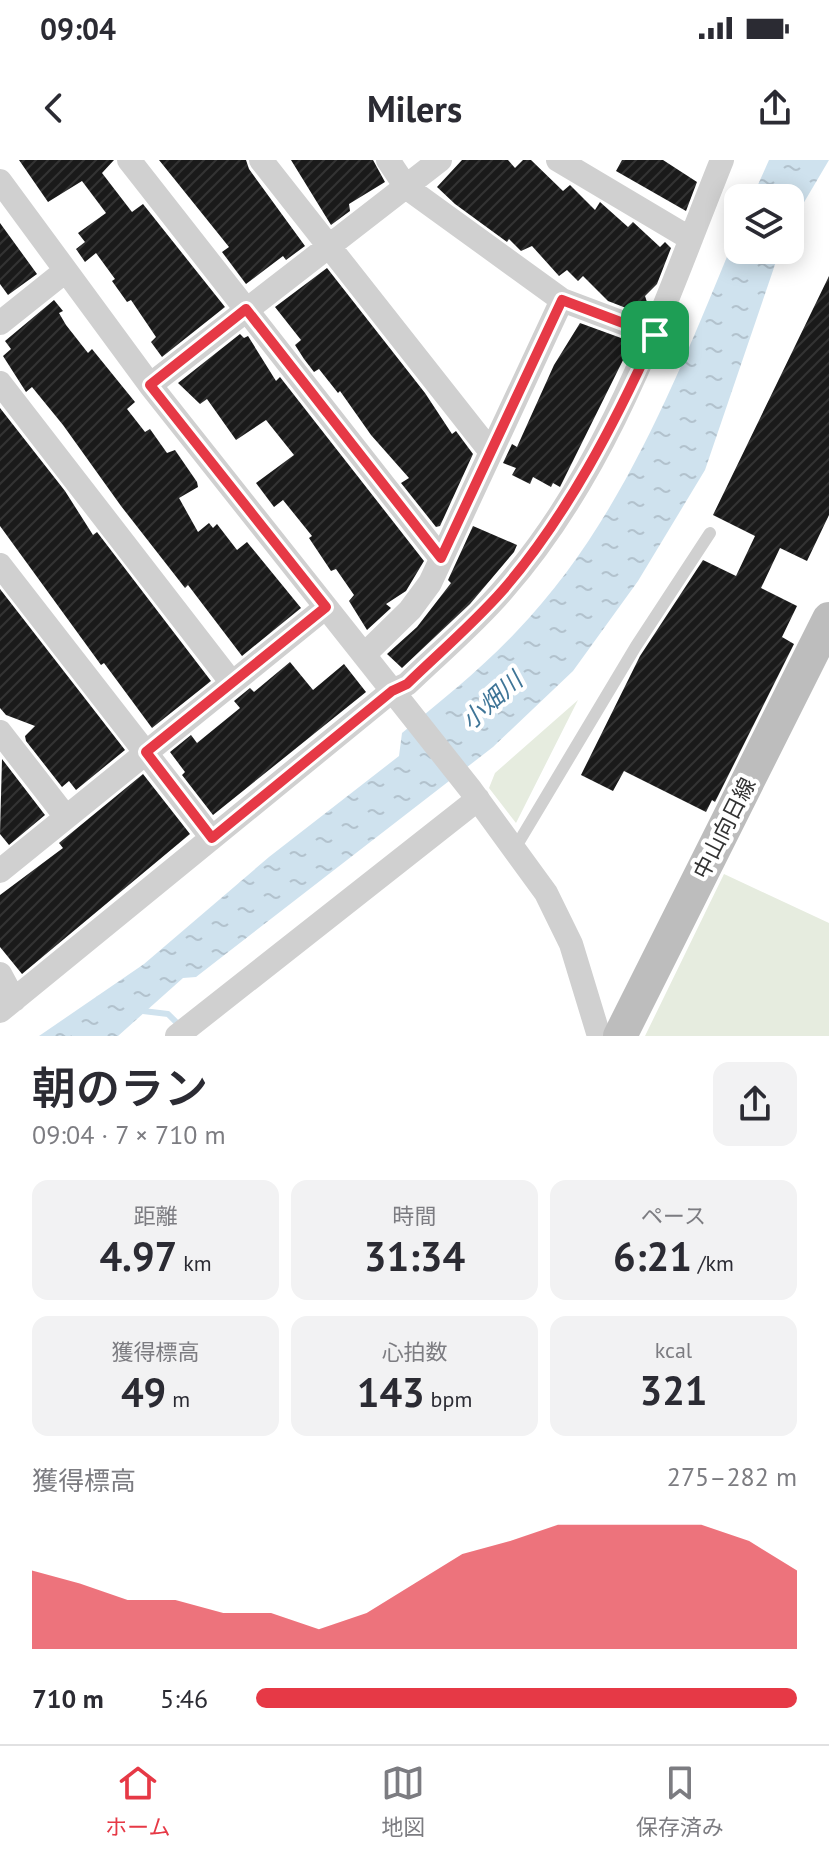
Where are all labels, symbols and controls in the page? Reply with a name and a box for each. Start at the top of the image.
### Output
text: 09:04 [40,9,116,48]
text: Milers [367,85,462,132]
icon: back [32,86,76,130]
icon: share [753,86,797,130]
map controls [724,184,804,264]
button: layers [724,184,804,264]
pin [621,301,689,369]
icon: arrive [633,313,677,357]
water label: 小畑川 [455,663,531,736]
street label: 中山向日線 [687,773,761,883]
text: 朝のラン [32,1059,208,1116]
button: share [713,1062,797,1146]
text: 09:04 · 7 × 710 m [32,1118,226,1151]
text: 距離 [133,1202,178,1230]
text: 時間 [392,1202,437,1230]
text: ペース [641,1202,706,1230]
text: 4.97 [99,1230,177,1282]
text: 31:34 [364,1230,465,1282]
text: 6:21 [613,1230,692,1282]
text: km [177,1249,212,1277]
text: /km [692,1249,734,1277]
text: kcal [655,1336,692,1364]
text: 獲得標高 [111,1338,200,1366]
text: 心拍数 [381,1338,448,1366]
text: 321 [639,1364,708,1416]
text: 49 [121,1366,166,1418]
text: 143 [357,1366,425,1418]
text: m [166,1385,190,1413]
text: bpm [425,1385,472,1413]
text: 275–282 m [667,1460,797,1493]
text: 獲得標高 [32,1464,136,1497]
text: 710 m [32,1682,104,1715]
text: 5:46 [160,1682,208,1715]
tab: ホーム [105,1761,171,1841]
tab: 地図 [381,1761,425,1841]
tab: 保存済み [636,1761,724,1841]

